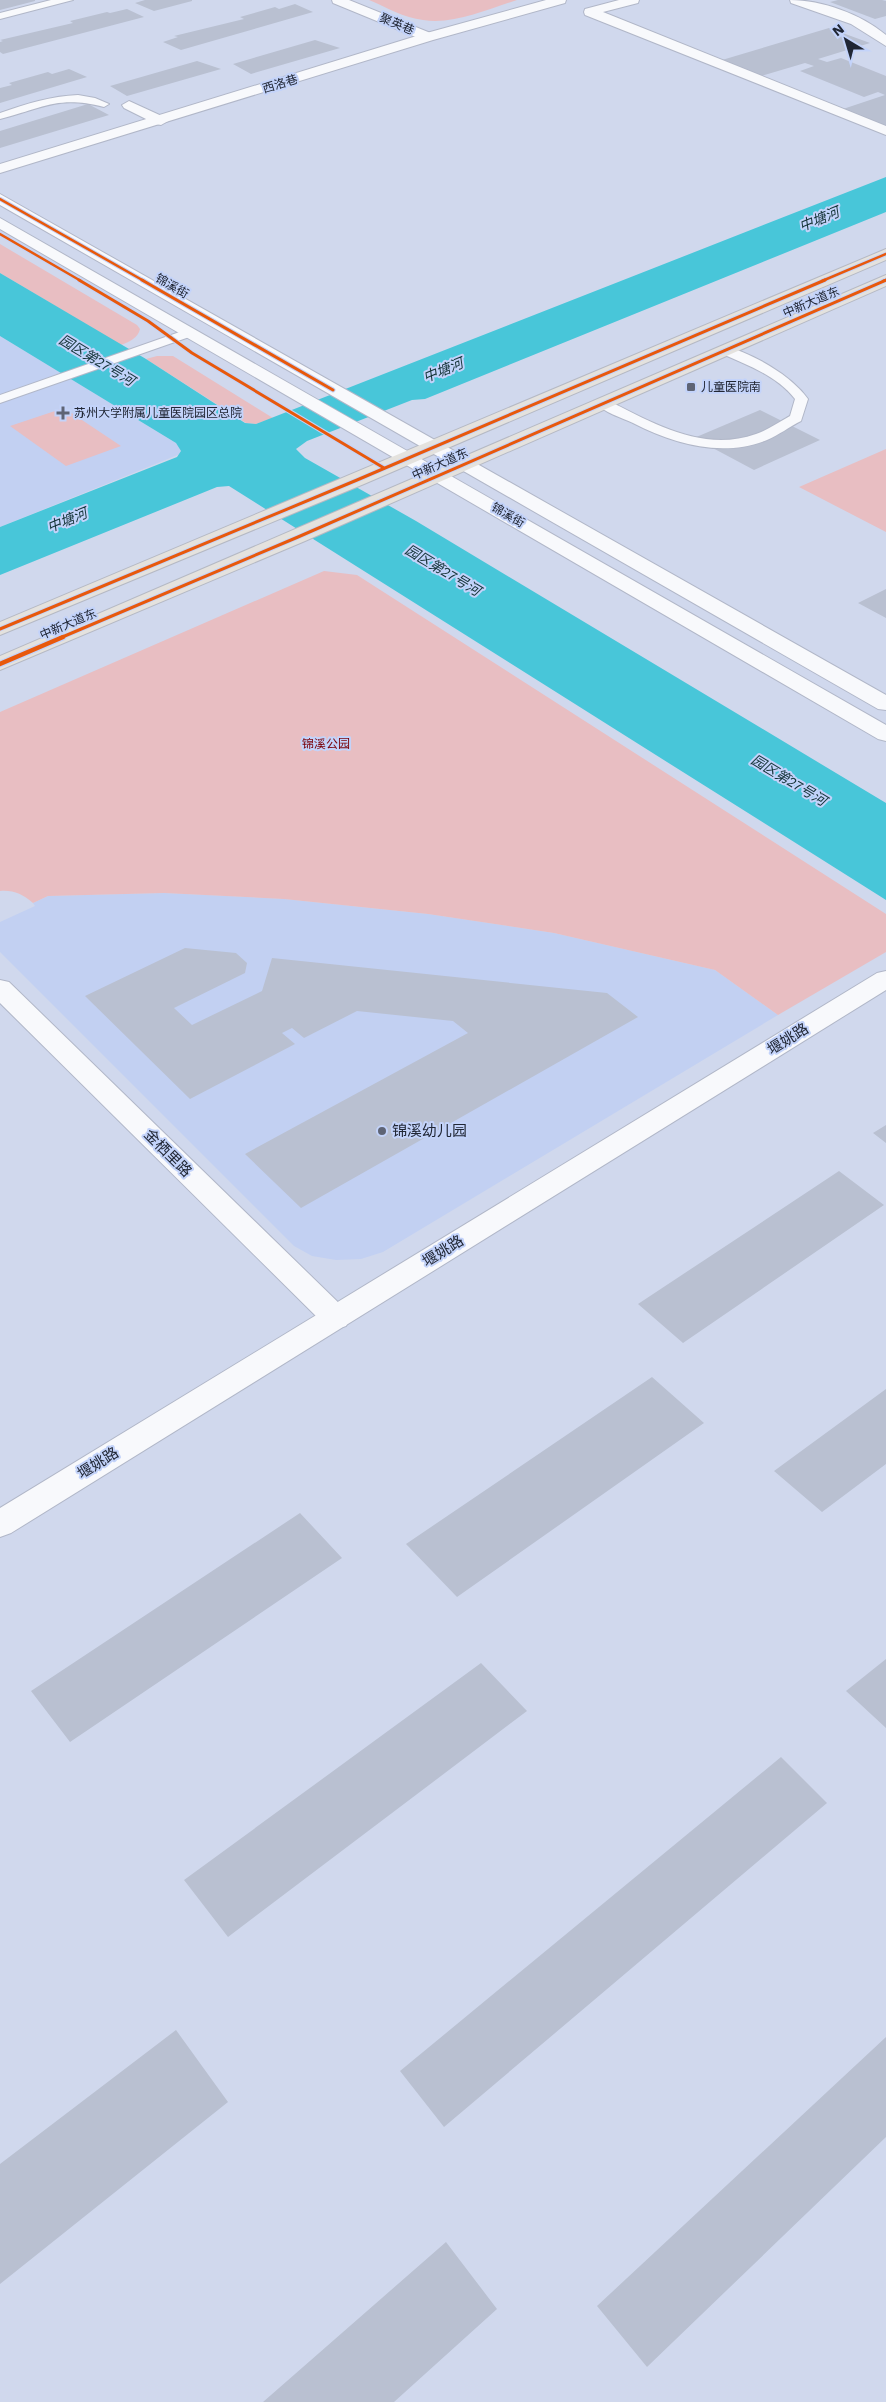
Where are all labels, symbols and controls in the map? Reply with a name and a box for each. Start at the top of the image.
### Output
street label: 聚英巷 [378,11,416,37]
north arrow [821,15,871,65]
text: N [829,20,847,39]
street label: 西洛巷 [261,72,299,96]
water label: 中塘河 [797,203,844,234]
street label: 锦溪街 [153,271,191,301]
street label: 中新大道东 [781,284,841,320]
water label: 园区第27号河 [57,331,140,390]
water label: 中塘河 [421,354,468,385]
place label: 儿童医院南 [701,380,761,394]
marker: 儿童医院南 [685,381,697,393]
marker: 苏州大学附属儿童医院园区总院 [56,406,70,420]
place label: 苏州大学附属儿童医院园区总院 [74,406,242,420]
street label: 中新大道东 [410,445,470,483]
street label: 锦溪街 [489,500,527,530]
water label: 中塘河 [45,504,92,535]
water label: 园区第27号河 [403,541,486,600]
street label: 中新大道东 [38,606,98,642]
park label: 锦溪公园 [302,737,350,751]
water label: 园区第27号河 [749,751,832,810]
street label: 堰姚路 [764,1019,812,1059]
place label: 锦溪幼儿园 [392,1122,467,1140]
street label: 金栖里路 [140,1125,196,1181]
marker: 锦溪幼儿园 [376,1125,388,1137]
street label: 堰姚路 [419,1231,467,1271]
street label: 堰姚路 [74,1443,122,1483]

